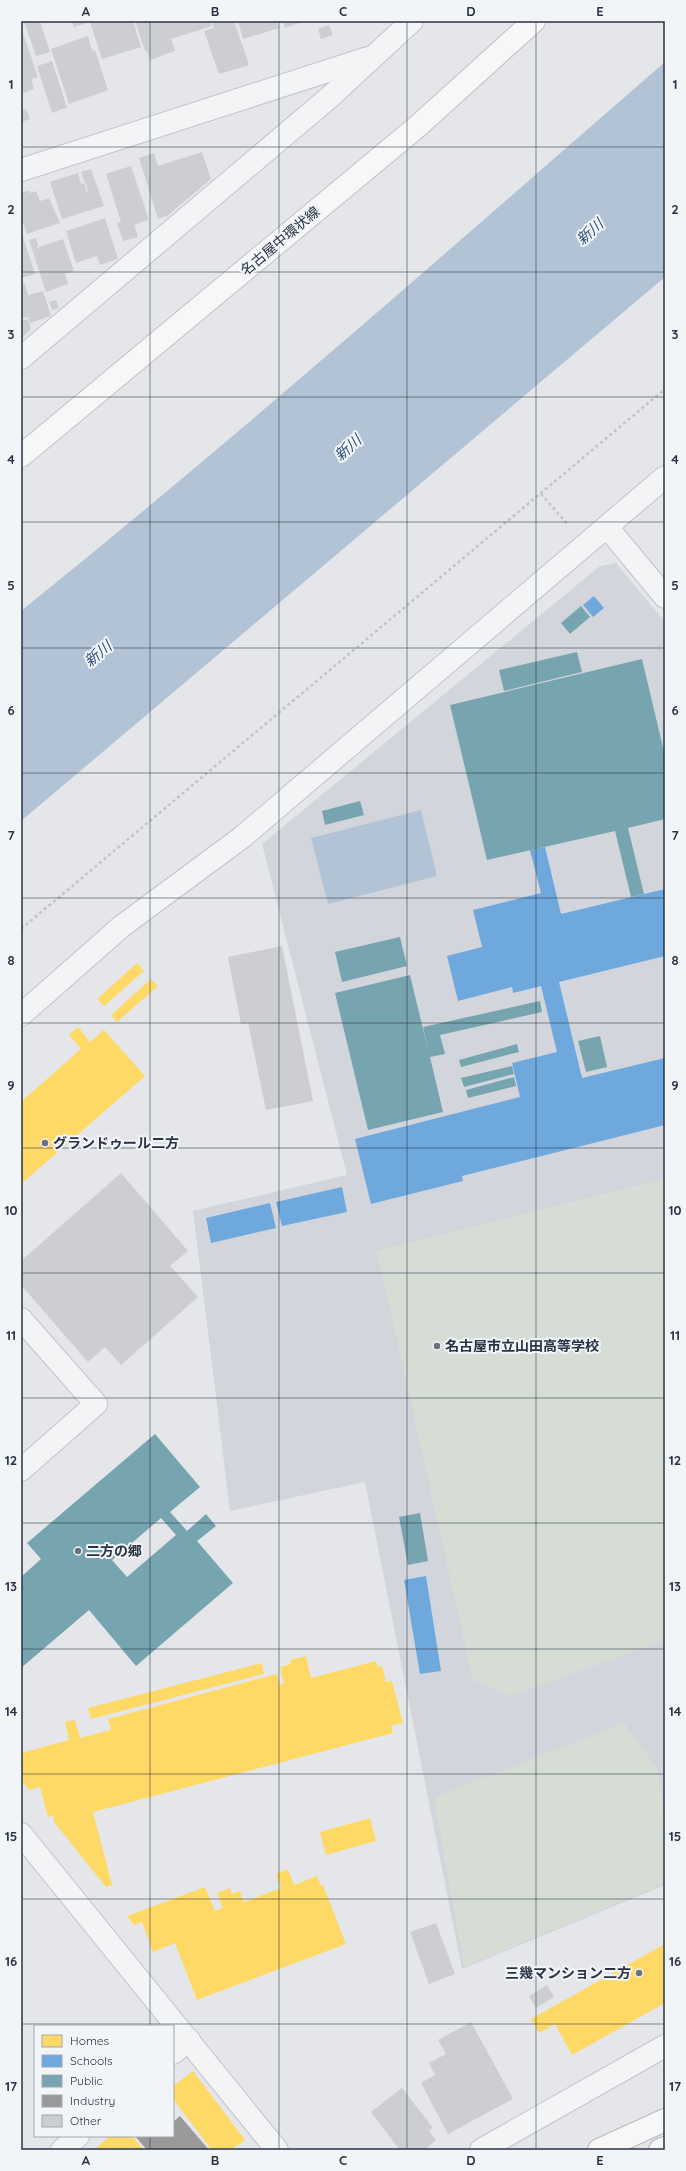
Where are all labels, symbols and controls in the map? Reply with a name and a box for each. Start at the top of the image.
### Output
text: A [82,3,91,19]
text: B [211,3,219,19]
text: C [339,3,347,19]
text: D [466,3,476,19]
text: E [596,3,604,19]
text: 1 [8,76,14,92]
text: 1 [672,76,678,92]
text: 2 [7,201,15,217]
text: 2 [671,201,679,217]
street label: 名古屋中環状線 [237,203,323,279]
water label: 新川 [572,213,609,249]
text: 3 [8,326,15,342]
text: 3 [672,326,679,342]
water label: 新川 [330,429,367,465]
text: 4 [7,451,15,467]
text: 4 [671,451,679,467]
text: 5 [7,577,15,593]
text: 5 [671,577,679,593]
water label: 新川 [80,635,117,671]
text: 6 [7,702,15,718]
text: 6 [671,702,679,718]
text: 7 [7,827,15,843]
text: 7 [671,827,679,843]
text: 8 [7,952,15,968]
text: 8 [671,952,679,968]
text: 9 [7,1077,15,1093]
text: 9 [671,1077,679,1093]
place label: グランドゥール二方 [53,1134,179,1152]
marker: グランドゥール二方 [40,1138,50,1148]
text: 10 [4,1202,18,1218]
text: 10 [668,1202,682,1218]
text: 11 [6,1327,16,1343]
text: 11 [670,1327,680,1343]
place label: 名古屋市立山田高等学校 [445,1337,599,1355]
marker: 名古屋市立山田高等学校 [432,1341,442,1351]
text: 12 [5,1452,17,1468]
text: 12 [669,1452,681,1468]
place label: 二方の郷 [86,1542,142,1560]
marker: 二方の郷 [73,1546,83,1556]
text: 13 [5,1578,17,1594]
text: 13 [669,1578,681,1594]
text: 14 [5,1703,18,1719]
text: 14 [669,1703,682,1719]
text: 15 [5,1828,17,1844]
text: 15 [669,1828,681,1844]
text: 16 [5,1953,17,1969]
text: 16 [669,1953,681,1969]
place label: 三幾マンション二方 [505,1964,631,1982]
marker: 三幾マンション二方 [634,1968,644,1978]
legend [34,2025,174,2137]
text: Homes [70,2033,110,2048]
text: Schools [70,2053,113,2068]
text: Public [70,2073,103,2088]
text: 17 [5,2078,17,2094]
text: 17 [669,2078,681,2094]
text: Industry [70,2093,115,2108]
text: Other [70,2113,102,2128]
text: A [82,2152,91,2168]
text: B [211,2152,219,2168]
text: C [339,2152,347,2168]
text: D [466,2152,476,2168]
text: E [596,2152,604,2168]

